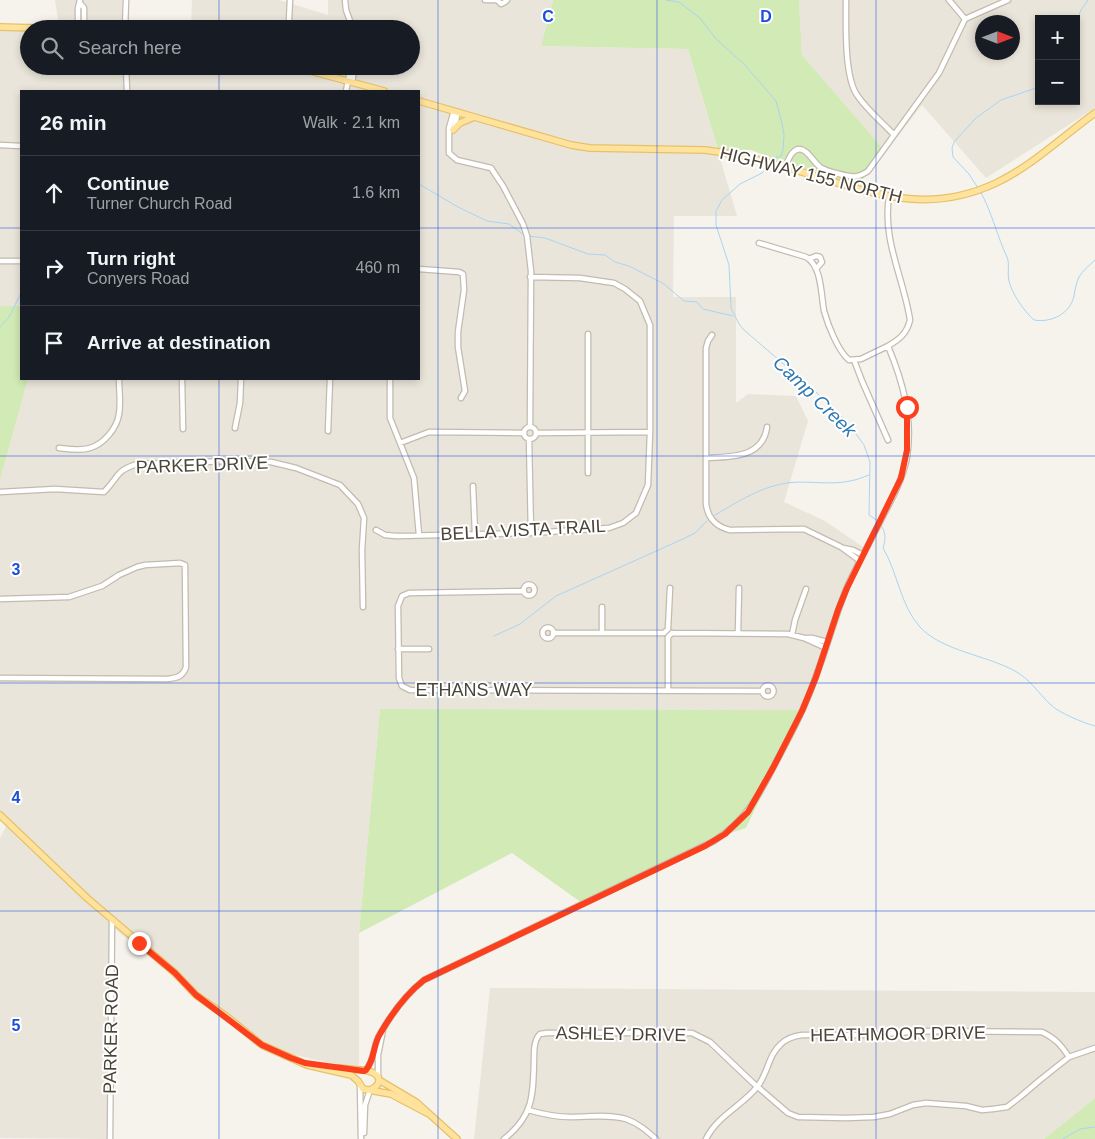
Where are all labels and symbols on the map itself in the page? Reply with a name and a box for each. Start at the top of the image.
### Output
text: C [542,8,554,25]
text: D [760,8,772,25]
north arrow [975,15,1020,60]
street label: HIGHWAY 155 NORTH [718,143,904,207]
water label: Camp Creek [769,352,861,442]
route start [896,396,919,419]
street label: PARKER DRIVE [135,453,269,477]
street label: BELLA VISTA TRAIL [440,516,606,544]
text: 3 [12,561,21,578]
street label: ETHANS WAY [415,680,533,700]
text: 4 [12,789,21,806]
route end [128,932,151,955]
street label: PARKER ROAD [100,964,122,1094]
text: 5 [12,1017,21,1034]
street label: HEATHMOOR DRIVE [810,1022,986,1046]
street label: ASHLEY DRIVE [555,1023,687,1045]

